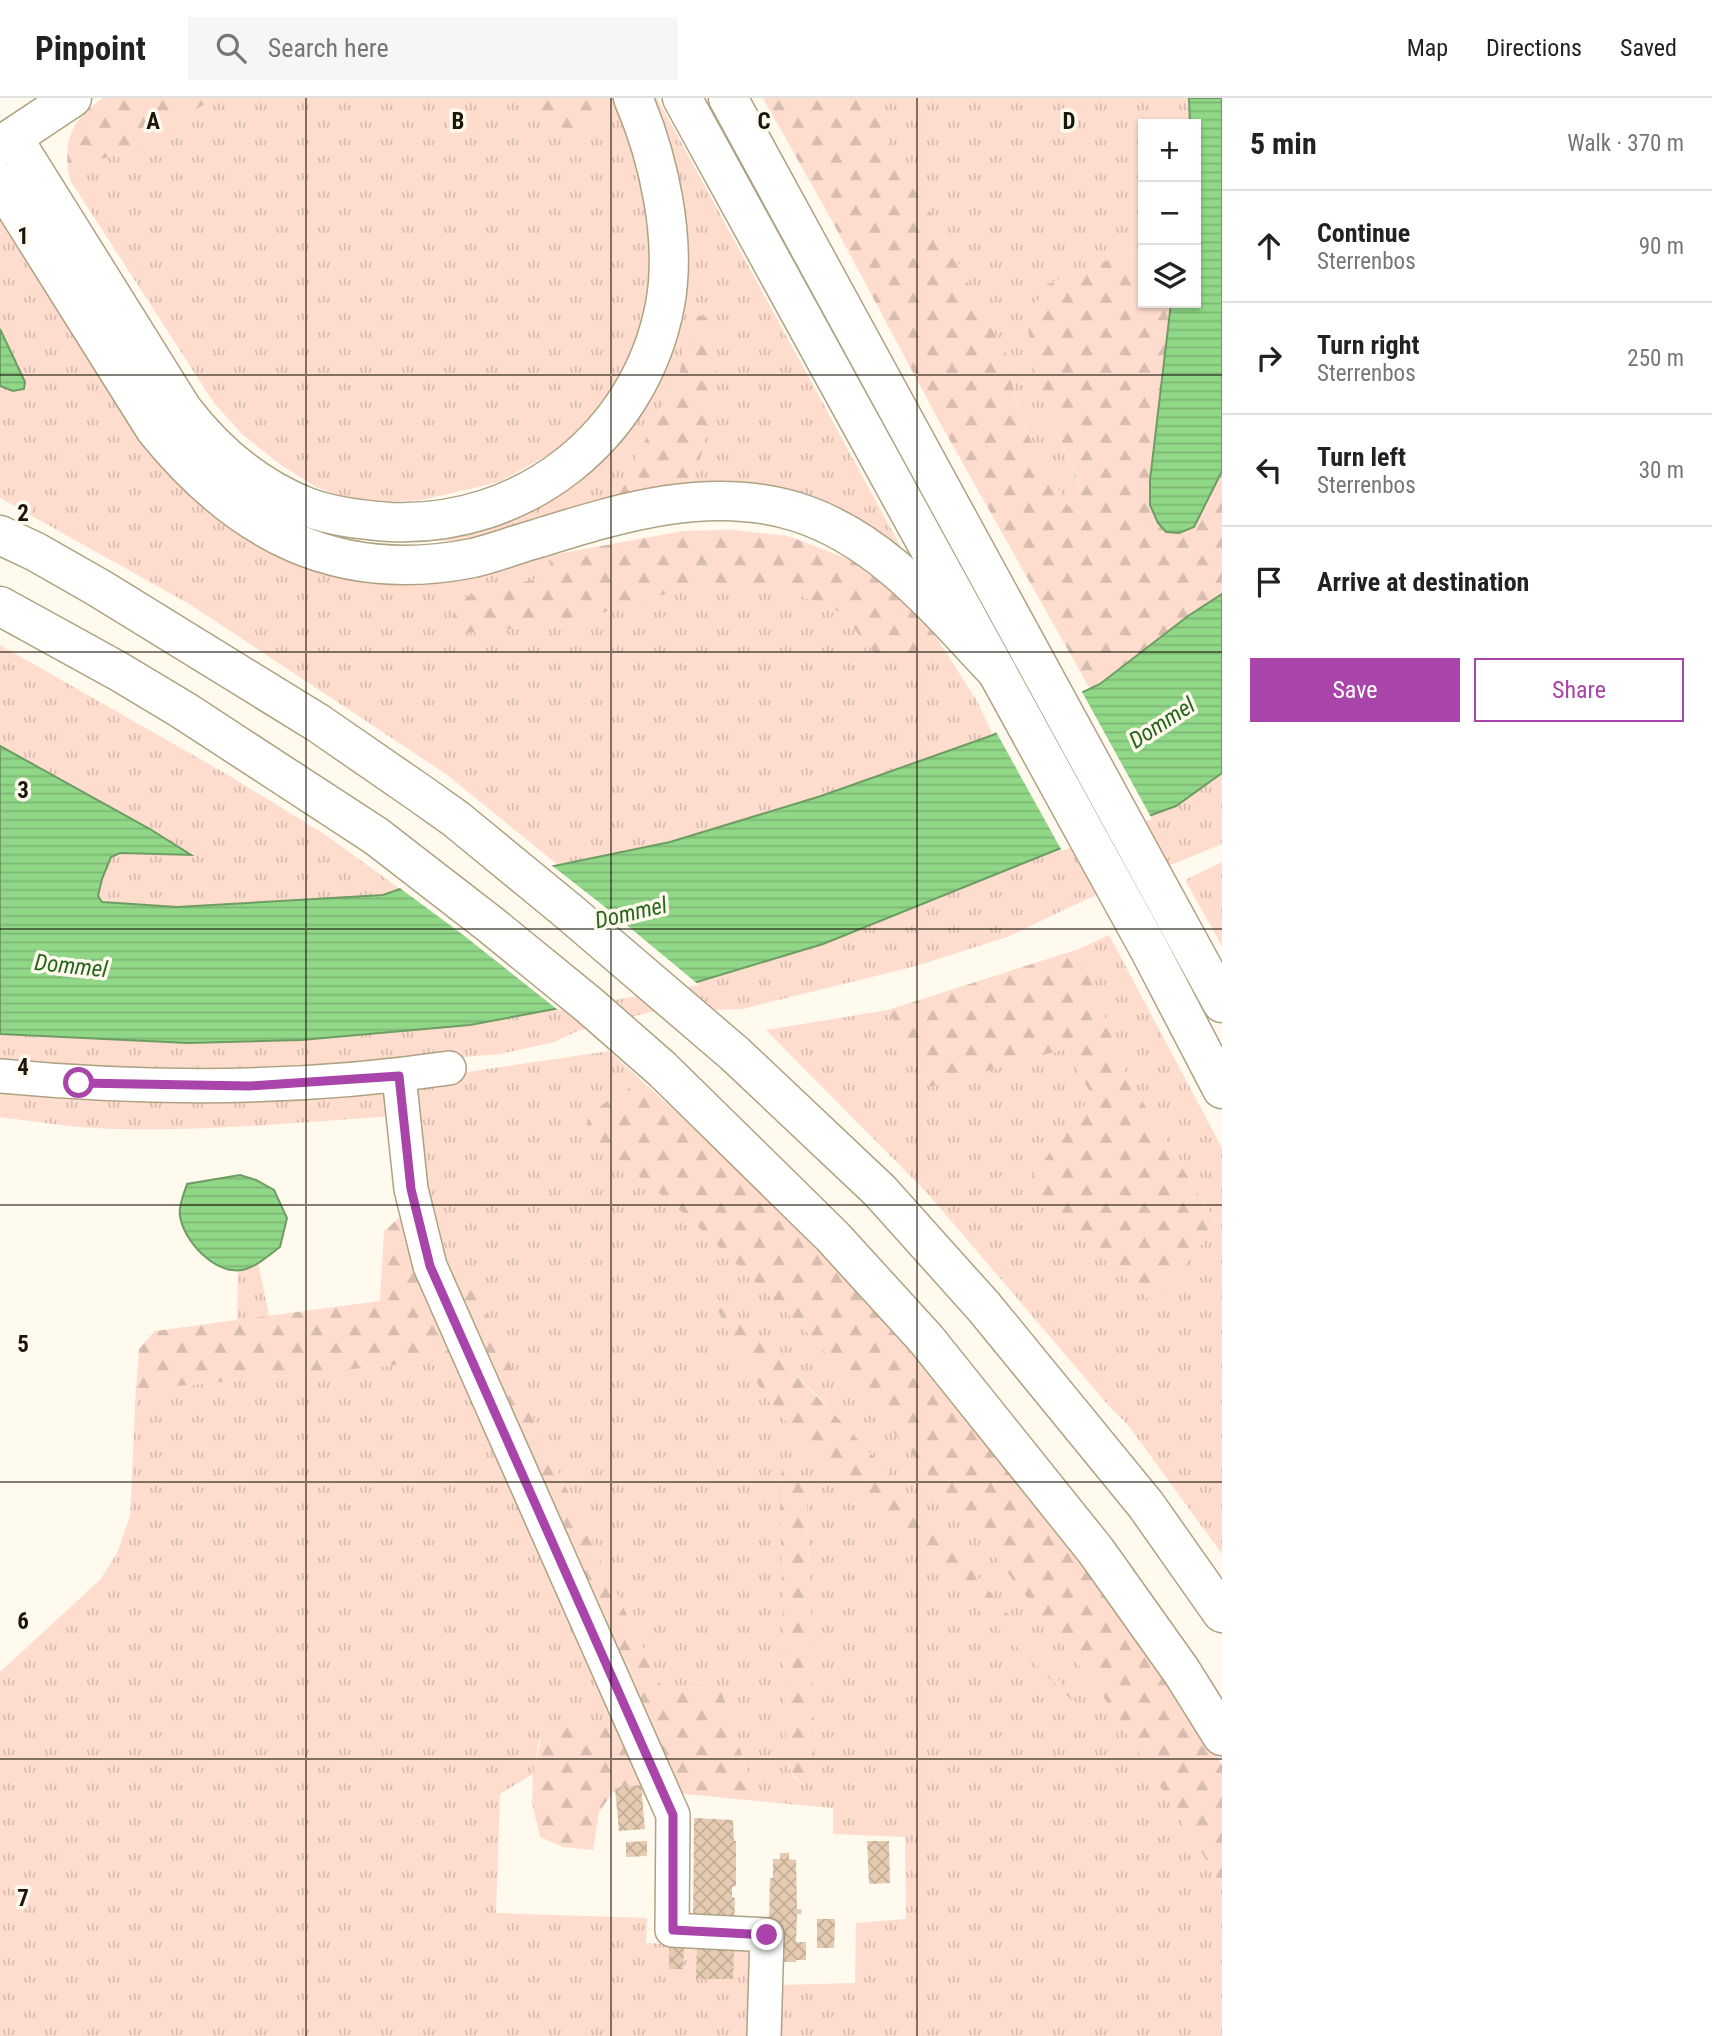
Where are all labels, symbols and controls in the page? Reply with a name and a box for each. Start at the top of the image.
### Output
search box [188,17,678,80]
text: Pinpoint [35,29,146,68]
icon: search [212,29,250,67]
text: Search here [268,33,389,63]
text: Map [1407,34,1448,62]
text: Directions [1486,34,1582,62]
text: Saved [1620,34,1677,62]
text: A [146,108,160,135]
text: B [452,108,464,135]
text: C [757,108,771,135]
text: D [1063,108,1076,135]
map controls [1138,119,1201,308]
button: + [1138,119,1201,182]
text: 5 min [1250,126,1317,161]
text: Walk · 370 m [1567,130,1684,157]
button: − [1138,182,1201,245]
text: Continue [1317,218,1410,248]
text: 1 [17,223,29,250]
icon: ahead [1250,227,1288,265]
text: 90 m [1639,233,1684,260]
button: layers [1138,245,1201,308]
text: Sterrenbos [1317,248,1416,275]
text: Turn right [1317,330,1419,360]
icon: right [1250,339,1288,377]
text: 250 m [1627,345,1684,372]
text: Sterrenbos [1317,360,1416,387]
text: Turn left [1317,442,1406,472]
icon: left [1250,451,1288,489]
text: 30 m [1639,457,1684,484]
text: Sterrenbos [1317,472,1416,499]
text: 2 [17,500,29,527]
icon: arrive [1250,563,1288,601]
text: Arrive at destination [1317,567,1529,597]
button: Save [1250,658,1460,722]
button: Share [1474,658,1684,722]
water label: Dommel [1124,691,1201,754]
text: 3 [17,777,29,804]
water label: Dommel [592,891,671,934]
water label: Dommel [33,949,110,983]
text: 4 [17,1054,29,1081]
route start [63,1067,94,1098]
text: 5 [17,1331,29,1358]
text: 6 [17,1608,29,1635]
text: 7 [17,1885,29,1912]
route end [751,1919,782,1950]

